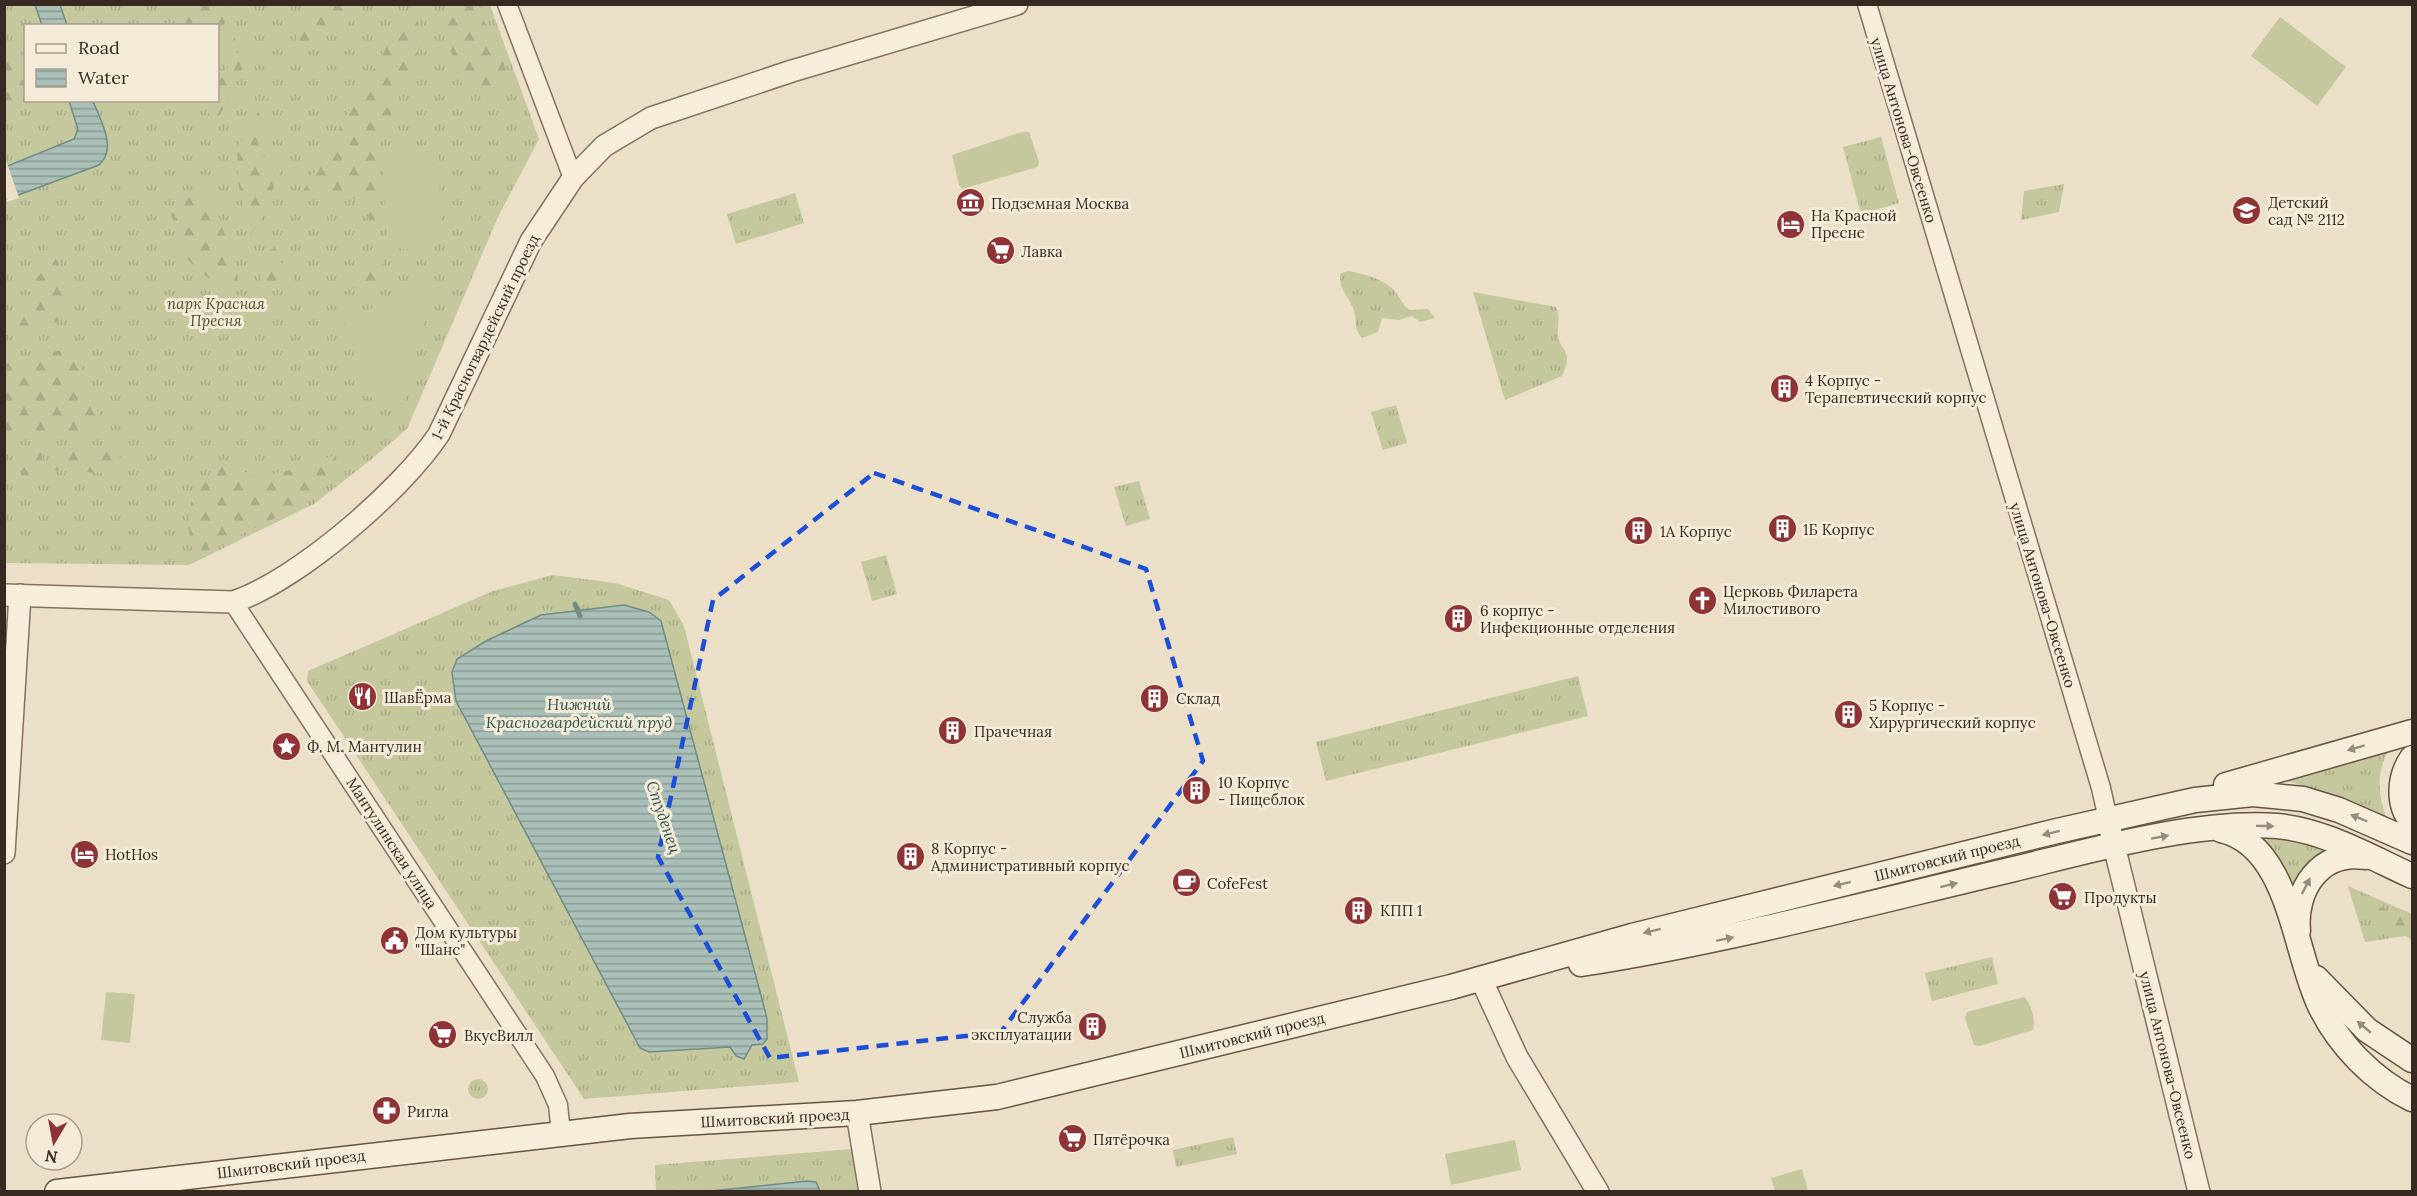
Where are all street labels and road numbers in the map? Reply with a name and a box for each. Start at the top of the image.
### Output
street label: улица Антонова-Овсеенко [1867,35,1941,225]
street label: 1-й Красногвардейский проезд [427,231,543,443]
street label: улица Антонова-Овсеенко [2006,500,2080,690]
street label: Мантулинская улица [342,774,442,912]
street label: Шмитовский проезд [1872,831,2022,885]
street label: улица Антонова-Овсеенко [2135,969,2201,1161]
street label: Шмитовский проезд [1177,1008,1327,1062]
street label: Шмитовский проезд [700,1105,850,1131]
street label: Шмитовский проезд [216,1145,366,1183]

